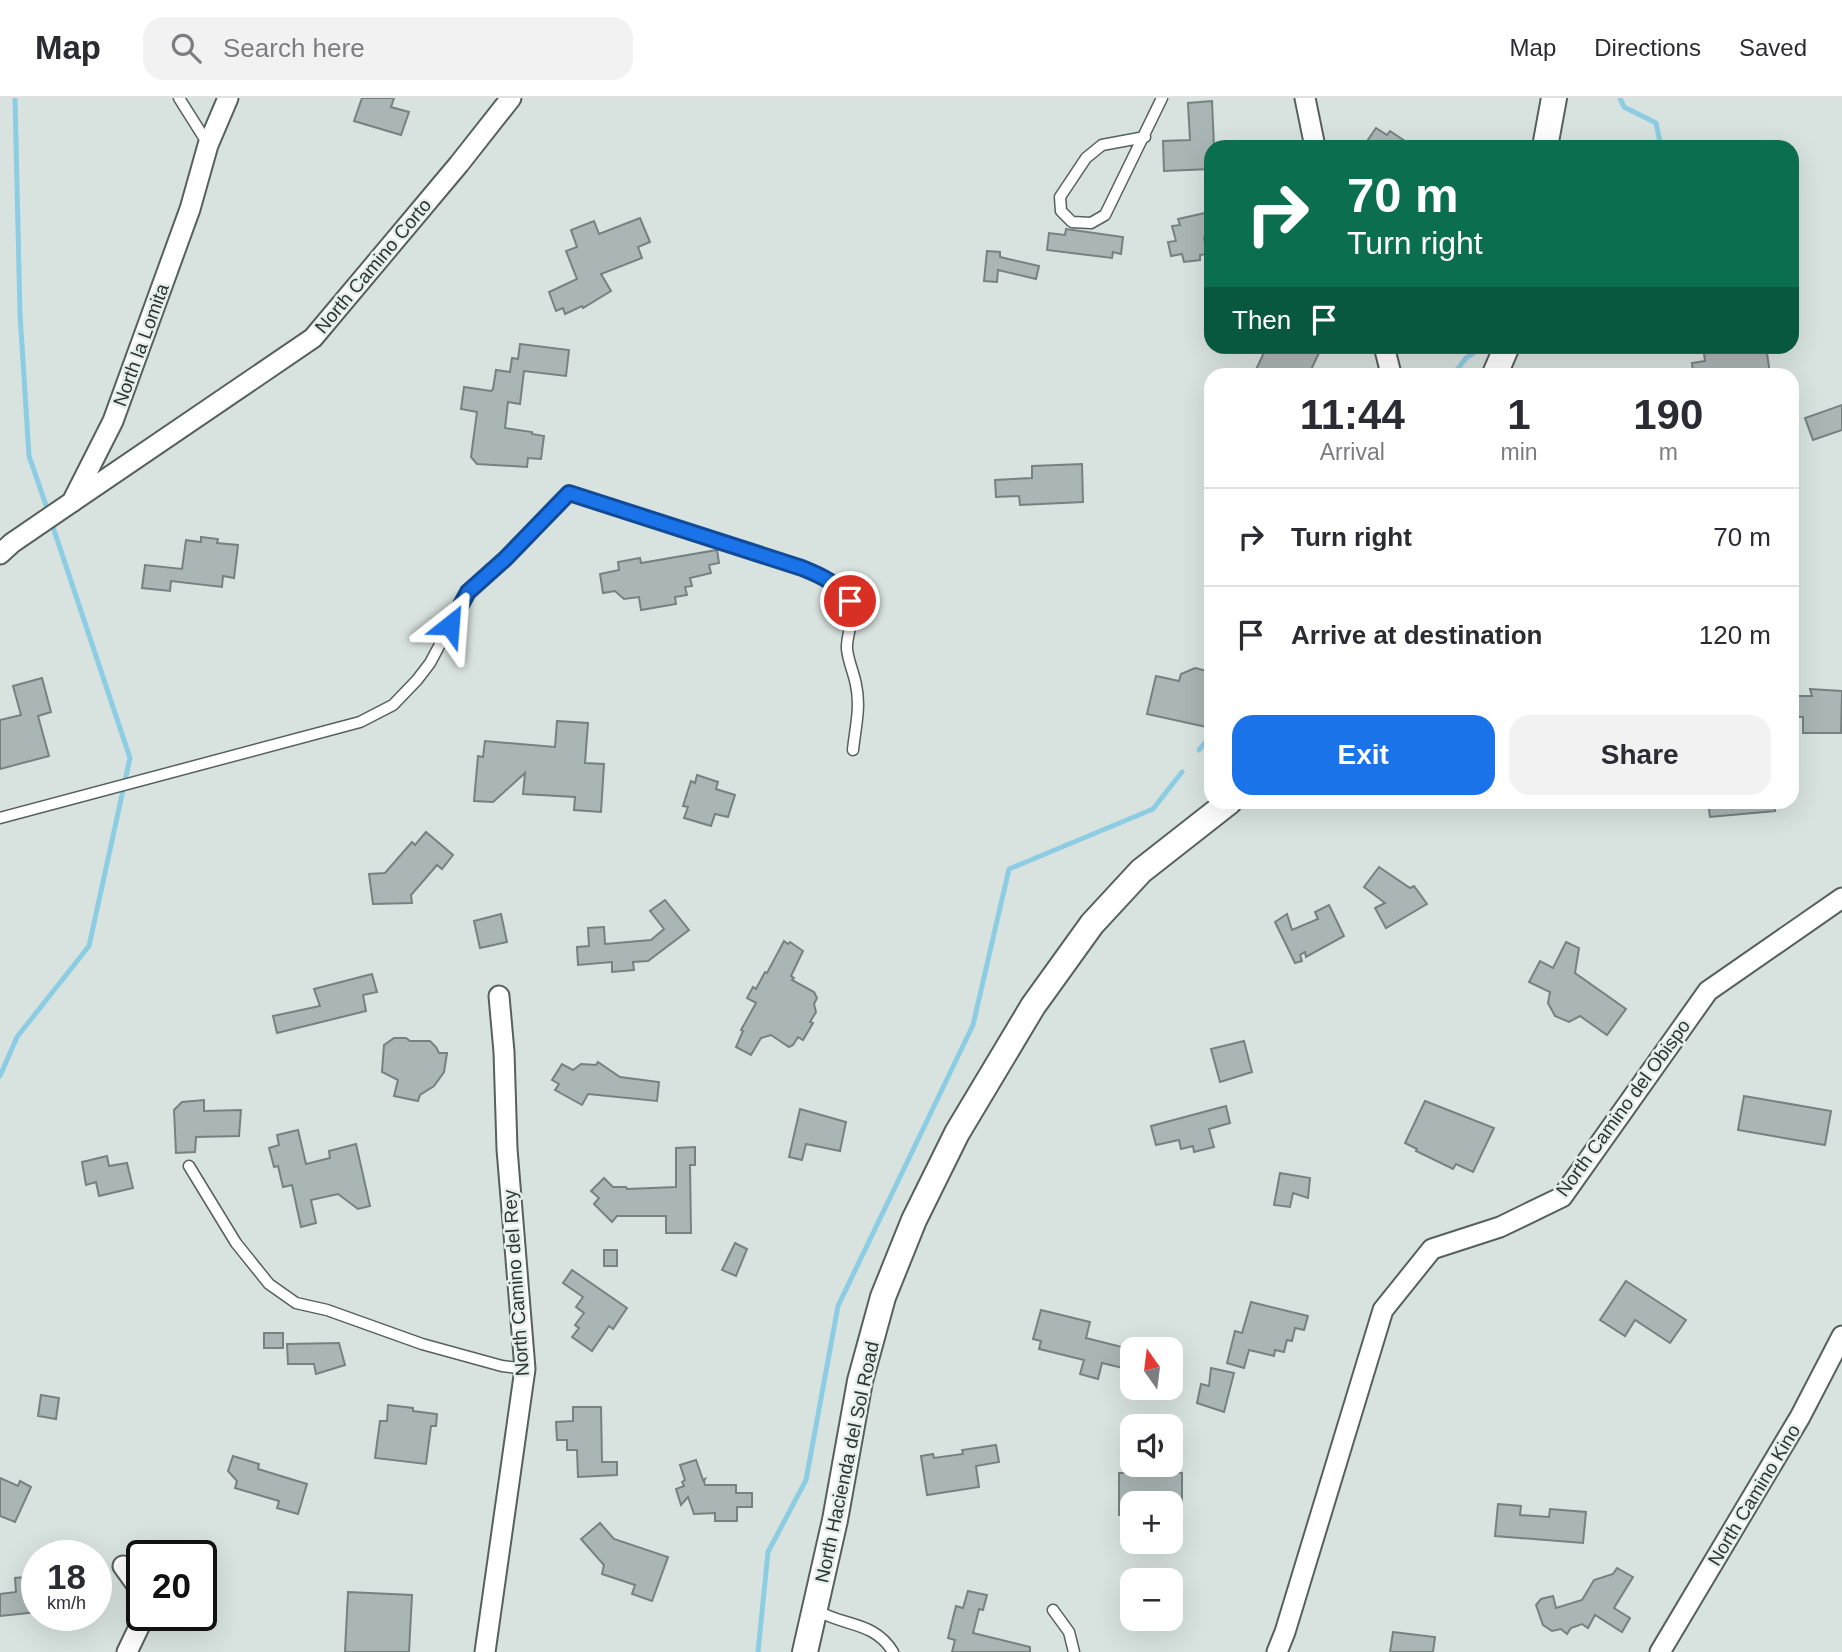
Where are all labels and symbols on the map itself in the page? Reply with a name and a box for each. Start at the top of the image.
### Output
street label: North Camino Corto [311,195,435,337]
street label: North la Lomita [109,280,173,409]
pin [820,571,880,631]
position arrow [413,588,487,662]
street label: North Camino del Obispo [1552,1016,1694,1200]
street label: North Camino del Rey [499,1189,533,1377]
north arrow [1120,1337,1183,1400]
street label: North Hacienda del Sol Road [811,1339,883,1585]
street label: North Camino Kino [1704,1421,1804,1569]
speed limit sign: 20 [126,1540,217,1631]

